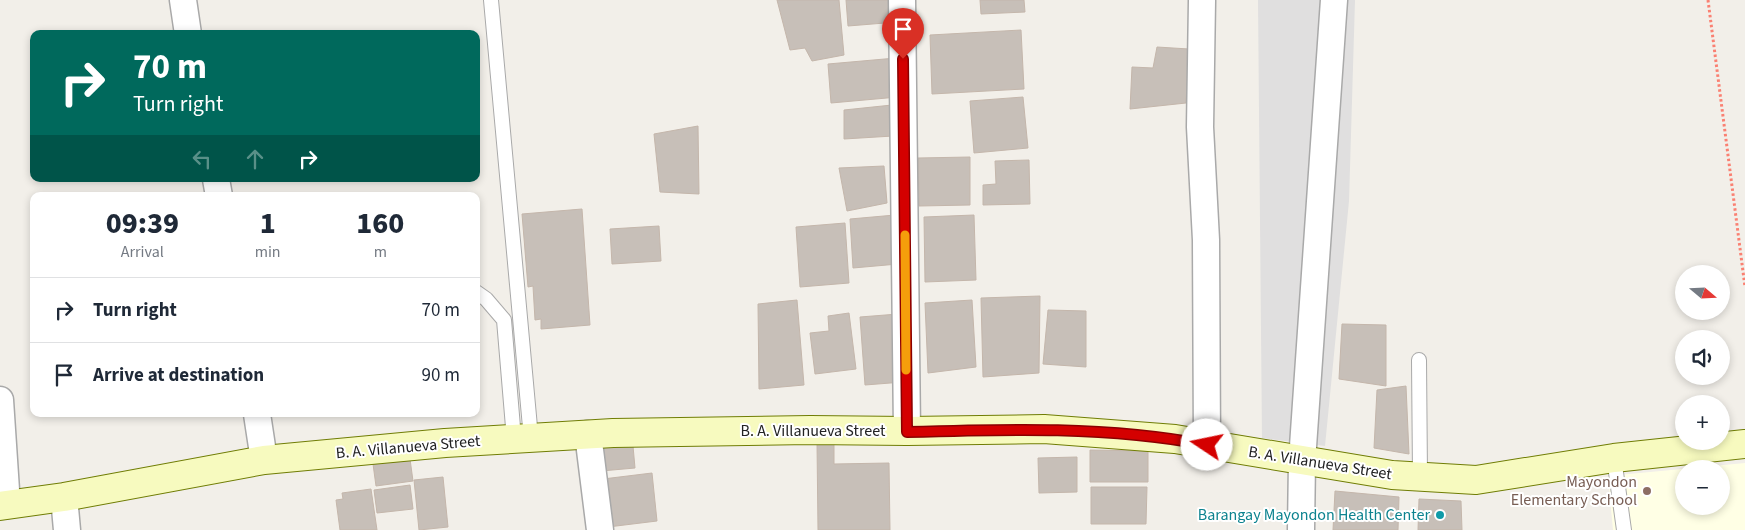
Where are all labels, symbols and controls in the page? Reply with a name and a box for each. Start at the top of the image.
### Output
pin [882,8,924,59]
icon: arrive [889,15,917,43]
text: 70 m [133,42,207,92]
icon: right [50,50,115,115]
text: Turn right [133,88,223,120]
icon: left [188,145,216,173]
icon: ahead [241,145,269,173]
icon: right [294,145,322,173]
text: 09:39 [106,202,179,245]
text: 1 [260,202,276,245]
text: 160 [356,202,404,245]
text: Arrival [121,241,164,263]
text: min [255,241,281,263]
text: m [374,241,387,263]
north arrow [1675,265,1730,320]
map controls [1675,265,1730,515]
icon: right [50,296,78,324]
text: Turn right [93,297,177,324]
text: 70 m [422,297,460,324]
button: sound [1675,330,1730,385]
icon: arrive [50,361,78,389]
text: Arrive at destination [93,362,264,389]
text: 90 m [422,362,460,389]
button: + [1675,395,1730,450]
position arrow [1180,418,1232,470]
street label: B. A. Villanueva Street [741,420,886,442]
street label: B. A. Villanueva Street [335,430,482,464]
street label: B. A. Villanueva Street [1247,441,1394,485]
button: − [1675,460,1730,515]
place label: Mayondon Elementary School [1511,471,1637,511]
marker: Mayondon Elementary School [1641,485,1653,497]
place label: Barangay Mayondon Health Center [1198,504,1430,526]
marker: Barangay Mayondon Health Center [1434,509,1446,521]

